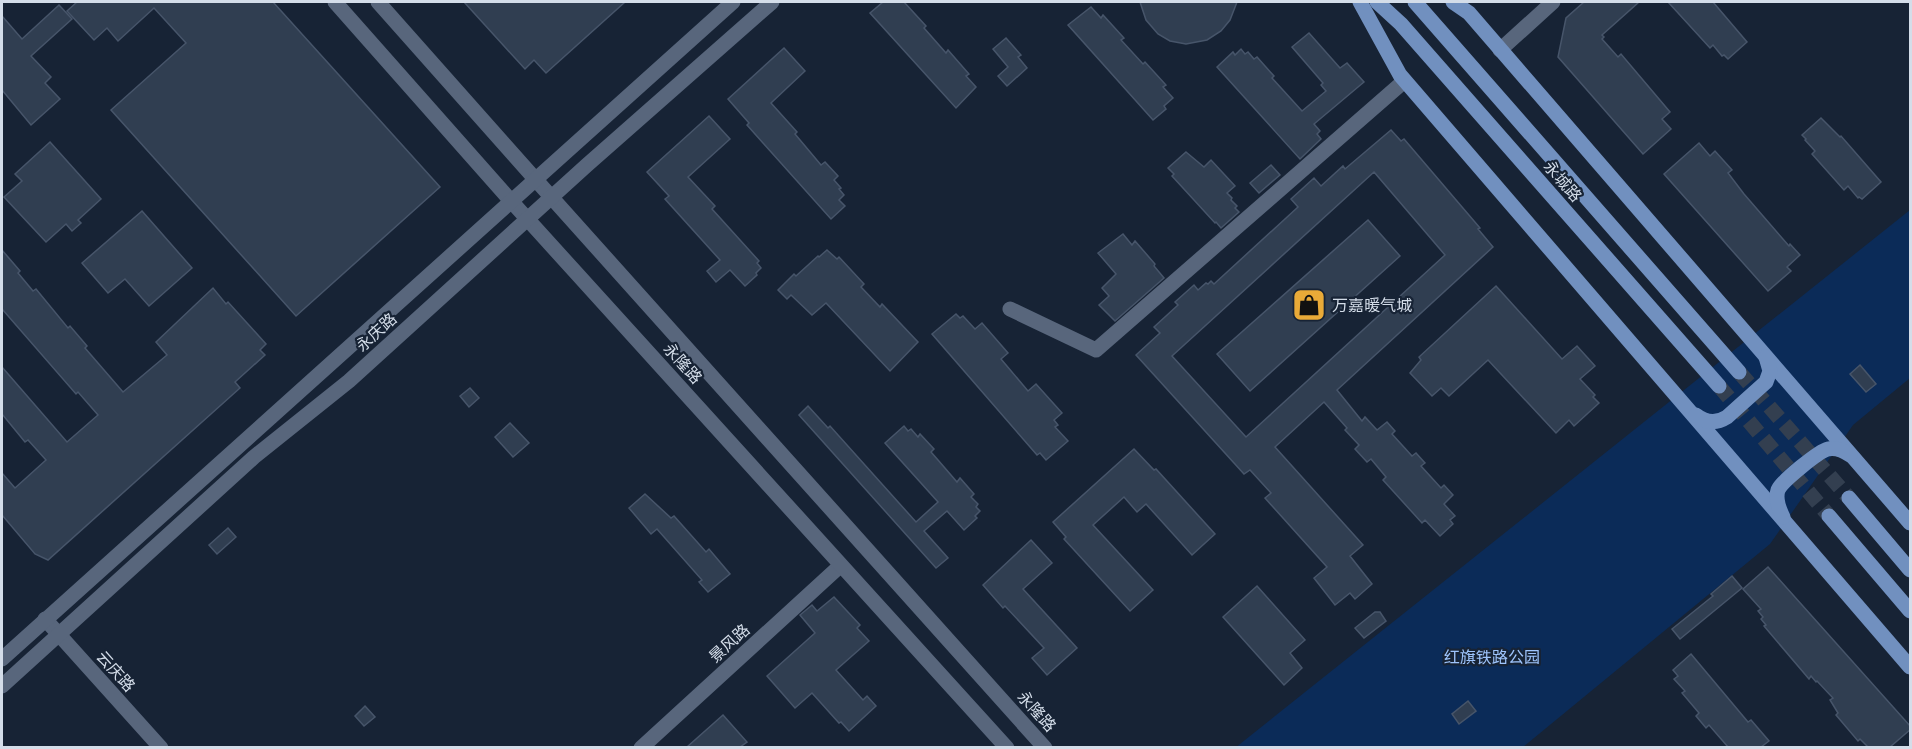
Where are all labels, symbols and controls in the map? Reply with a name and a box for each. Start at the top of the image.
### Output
street label: 永城路 [1540,156,1586,205]
shop icon: 万嘉暖气城 [1291,287,1327,323]
place label: 万嘉暖气城 [1332,295,1412,314]
street label: 永庆路 [351,309,400,355]
street label: 永隆路 [660,338,706,387]
street label: 景风路 [704,620,753,666]
street label: 云庆路 [93,646,139,695]
park label: 红旗铁路公园 [1444,647,1540,666]
street label: 永隆路 [1014,686,1060,735]

